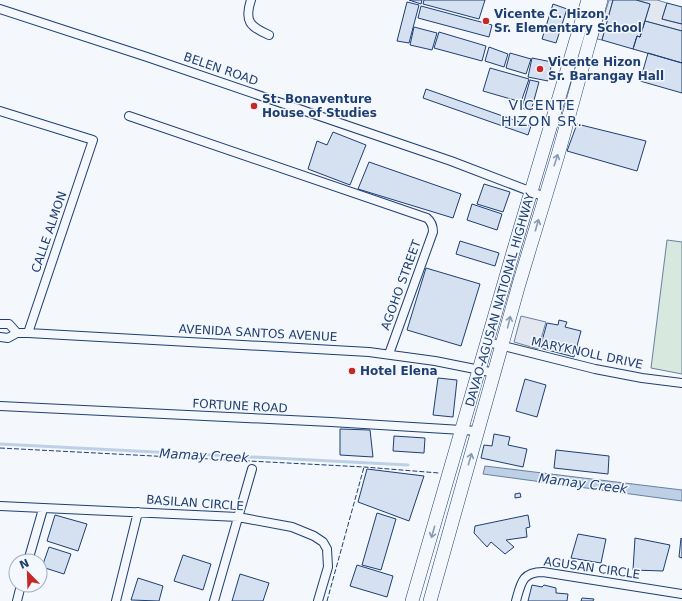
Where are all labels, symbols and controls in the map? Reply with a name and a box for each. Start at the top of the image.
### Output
place label: Vicente C. Hizon, Sr. Elementary School [494,7,642,35]
marker: Vicente C. Hizon, Sr. Elementary School [481,16,491,26]
street label: BELEN ROAD [182,50,260,88]
place label: Vicente Hizon Sr. Barangay Hall [548,55,664,83]
marker: Vicente Hizon Sr. Barangay Hall [535,64,545,74]
place label: St. Bonaventure House of Studies [262,92,377,120]
district label: VICENTE HIZON SR. [501,97,583,129]
marker: St. Bonaventure House of Studies [249,101,259,111]
one-way arrow [553,153,560,166]
street label: CALLE ALMON [29,190,69,274]
street label: DAVAO-AGUSAN NATIONAL HIGHWAY [463,191,537,408]
one-way arrow [534,219,541,232]
street label: AGOHO STREET [378,237,424,332]
one-way arrow [506,316,513,329]
street label: AVENIDA SANTOS AVENUE [178,322,338,344]
street label: MARYKNOLL DRIVE [530,334,644,372]
place label: Hotel Elena [360,364,438,378]
marker: Hotel Elena [347,366,357,376]
street label: FORTUNE ROAD [192,397,288,415]
water label: Mamay Creek [159,446,250,465]
one-way arrow [467,453,474,466]
water label: Mamay Creek [538,471,629,496]
street label: BASILAN CIRCLE [146,493,244,513]
one-way arrow [429,525,436,538]
north arrow [8,553,48,593]
street label: AGUSAN CIRCLE [543,554,641,582]
text: N [18,556,31,572]

